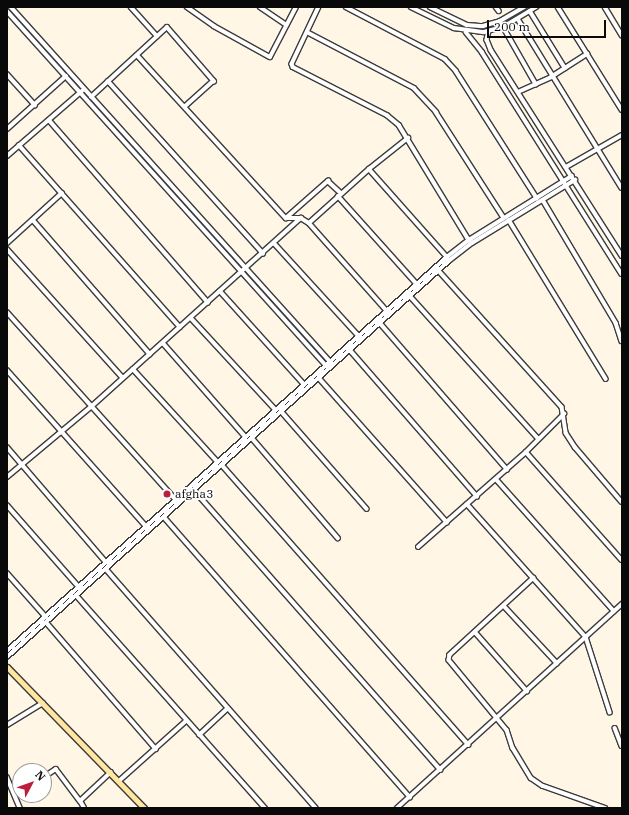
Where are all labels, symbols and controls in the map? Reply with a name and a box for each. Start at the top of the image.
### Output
scale bar [489,12,608,38]
text: 200 m [494,19,530,34]
place label: afgha3 [175,487,213,501]
marker: afgha3 [162,489,172,499]
north arrow [12,763,52,803]
text: N [32,768,48,784]

